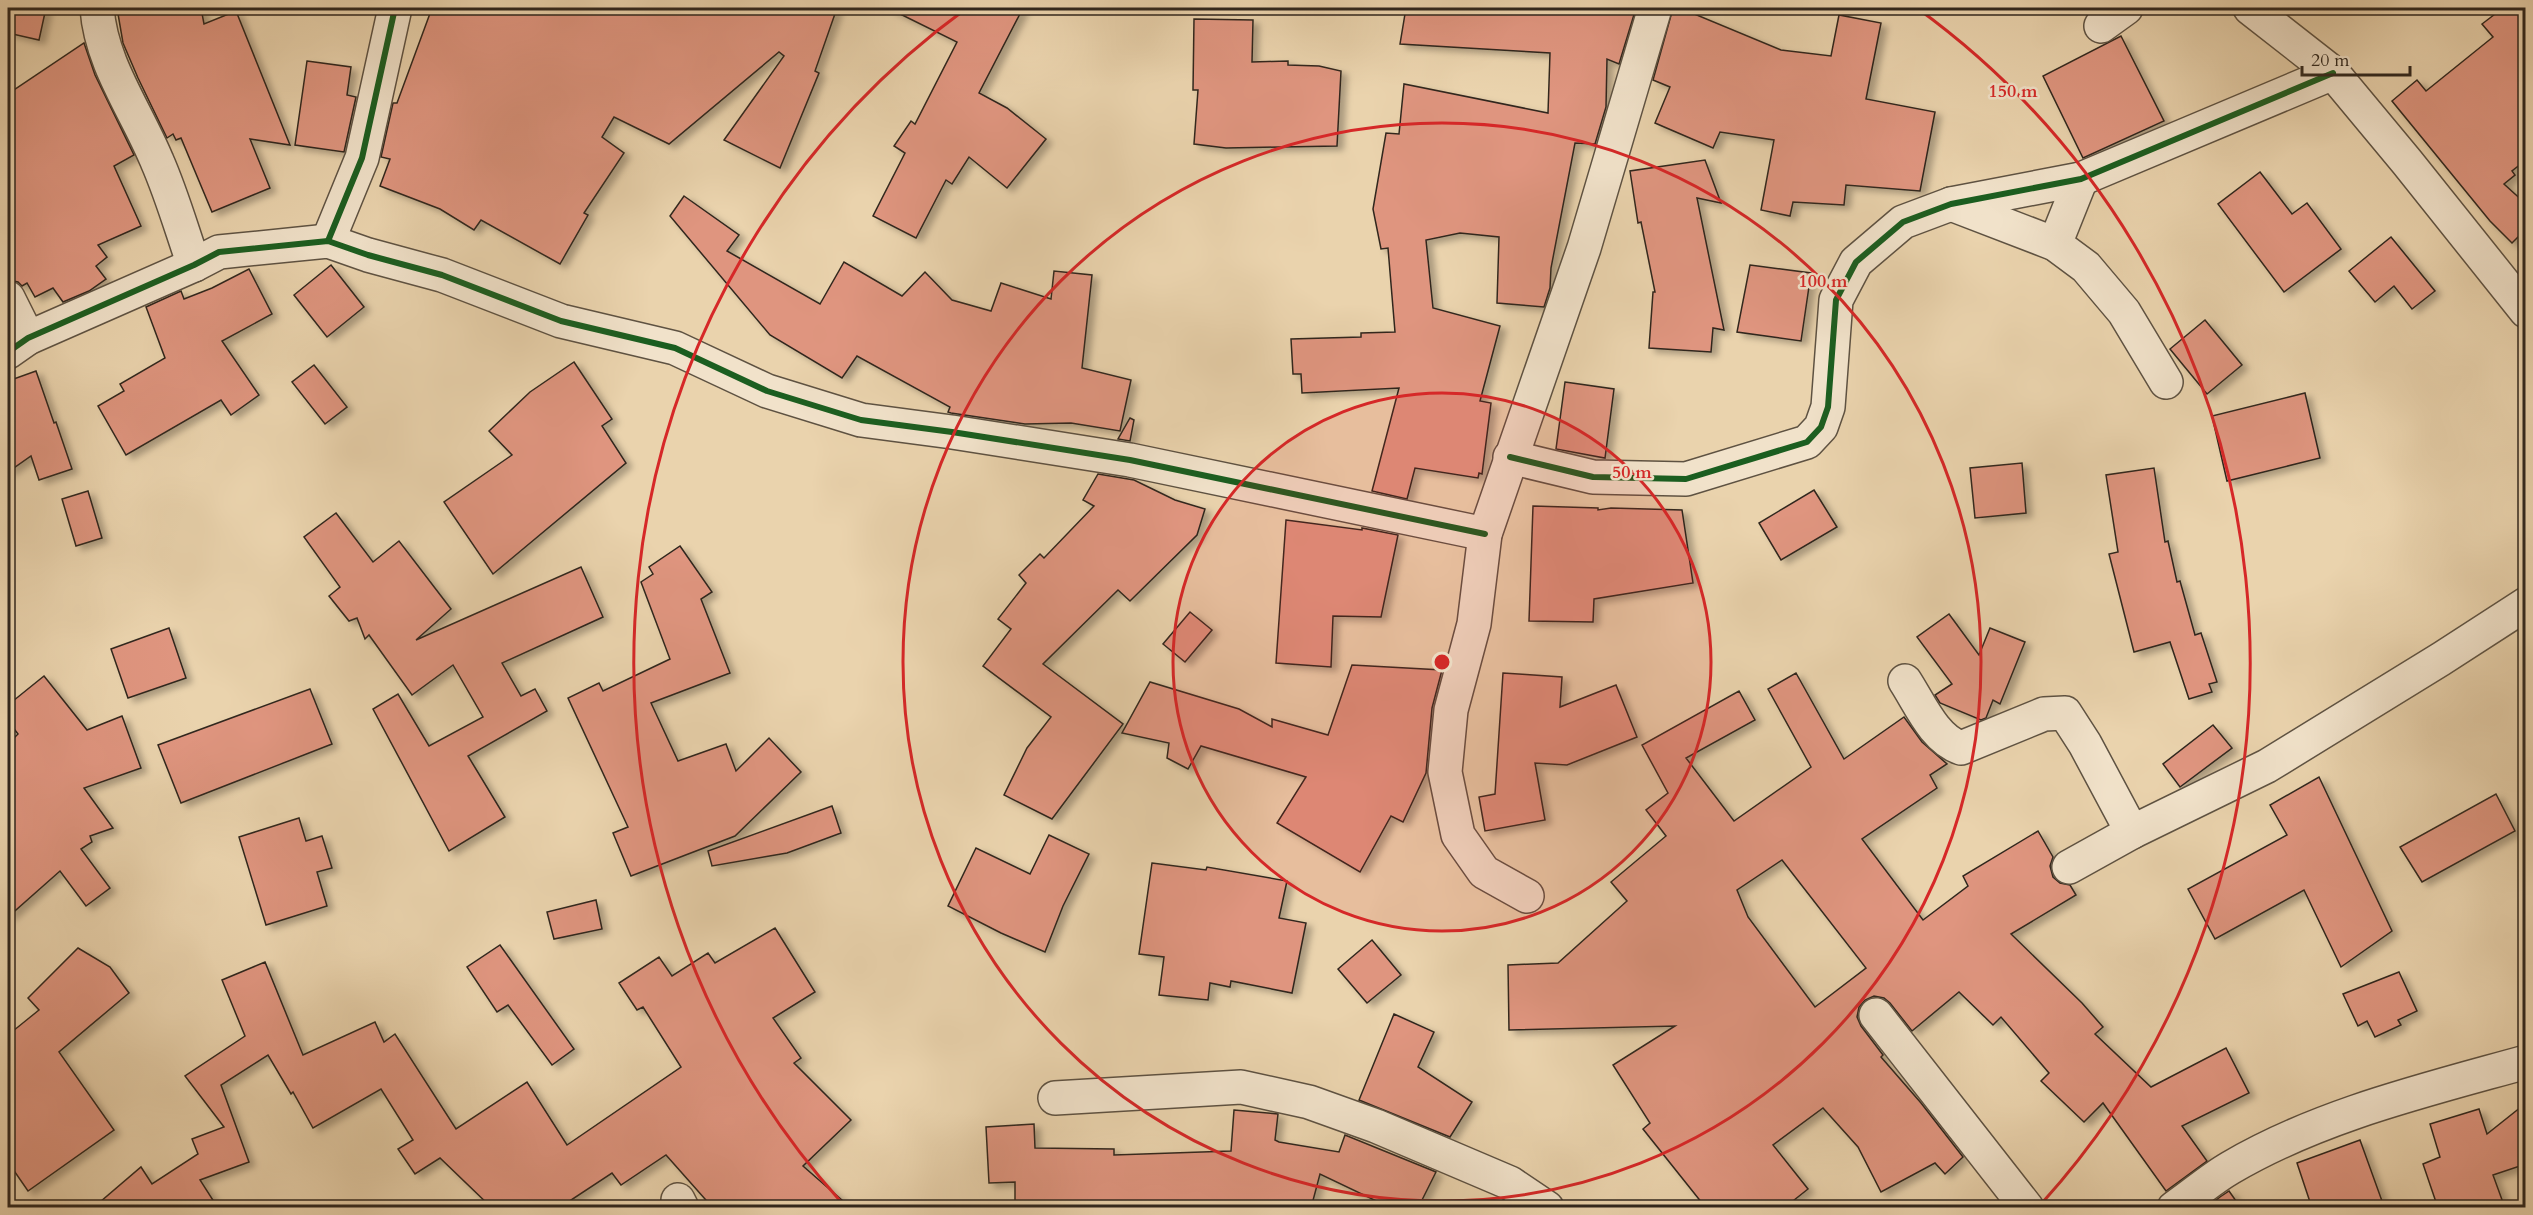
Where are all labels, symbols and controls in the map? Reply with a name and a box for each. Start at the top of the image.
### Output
scale bar [2302,39,2410,77]
text: 20 m [2311,48,2350,73]
text: 150 m [1988,79,2038,104]
text: 100 m [1798,269,1848,294]
text: 50 m [1612,460,1652,485]
centre of rings [1432,652,1452,672]

